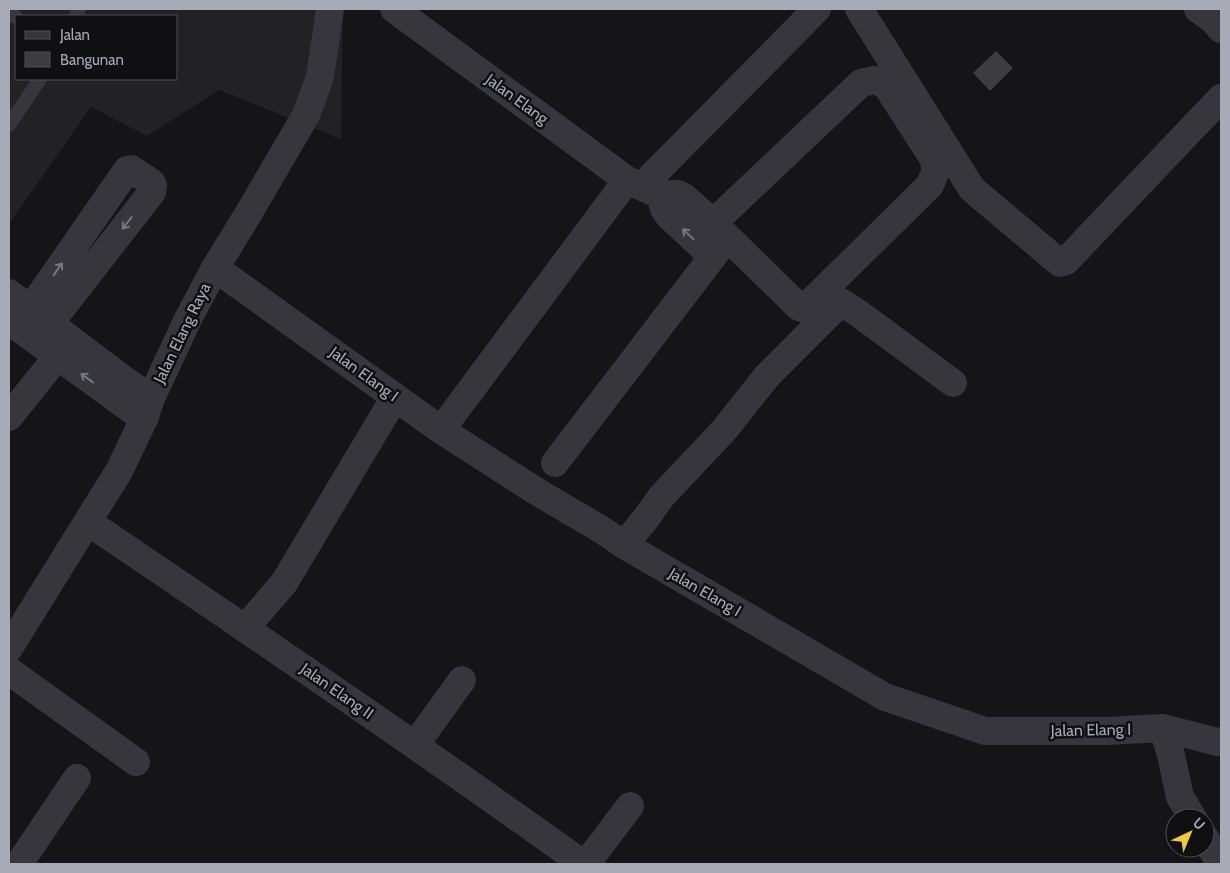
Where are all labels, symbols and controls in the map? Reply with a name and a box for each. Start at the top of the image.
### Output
legend [15,15,178,80]
text: Jalan [59,26,90,44]
text: Bangunan [60,51,124,69]
street label: Jalan Elang [481,69,553,129]
one-way arrow [122,216,133,229]
one-way arrow [682,228,694,240]
one-way arrow [53,262,63,276]
street label: Jalan Elang Raya [149,280,215,387]
street label: Jalan Elang I [325,342,402,405]
one-way arrow [80,373,94,383]
street label: Jalan Elang I [665,563,745,620]
street label: Jalan Elang II [296,658,377,723]
street label: Jalan Elang I [1050,720,1131,740]
north arrow [1165,808,1215,858]
text: U [1189,814,1209,834]

